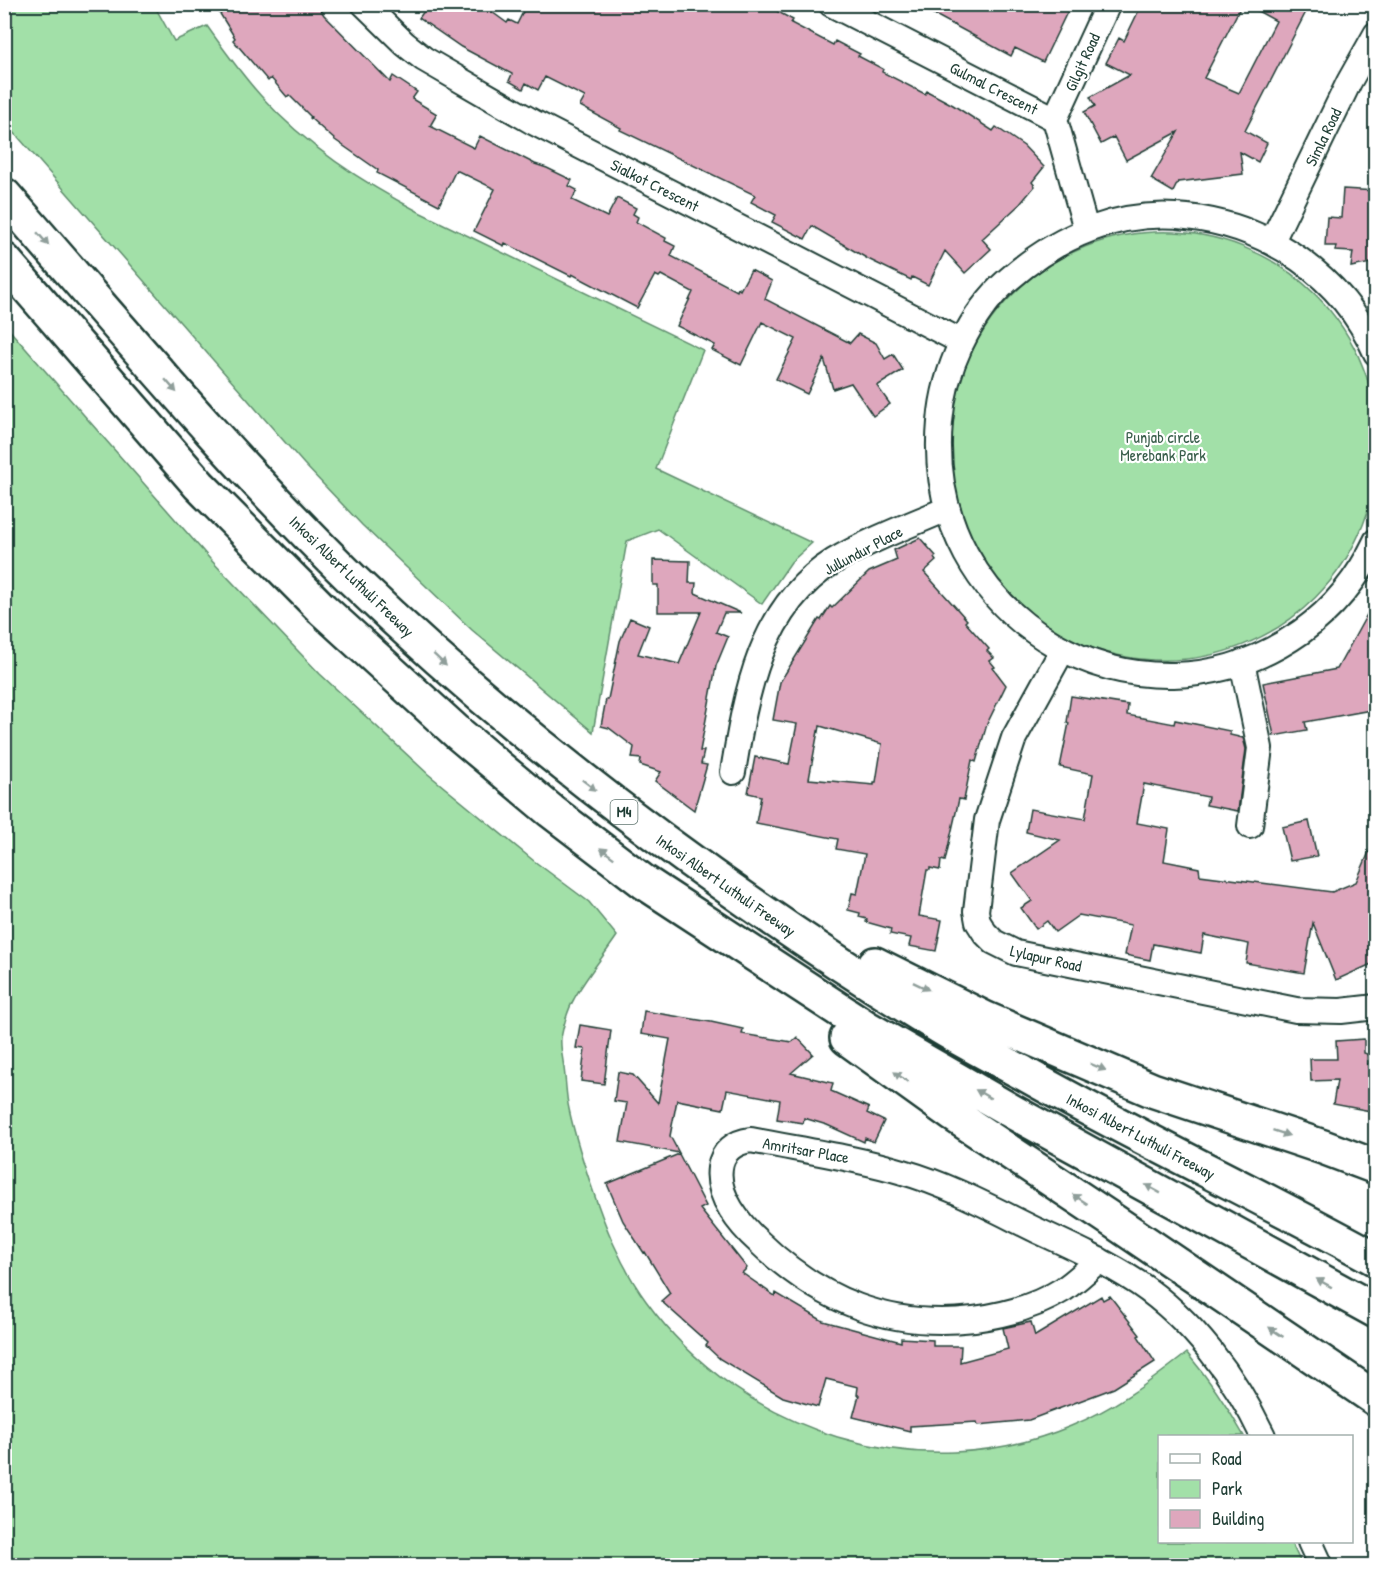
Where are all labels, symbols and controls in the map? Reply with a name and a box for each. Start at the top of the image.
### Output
street label: Gilgit Road [1059,29,1105,95]
street label: Gulmal Crescent [946,56,1042,120]
street label: Simla Road [1299,104,1347,170]
street label: Sialkot Crescent [607,153,703,217]
one-way arrow [36,231,49,246]
one-way arrow [164,378,177,393]
park label: Punjab circle Merebank Park [1120,426,1206,466]
street label: Inkosi Albert Luthuli Freeway [285,511,419,642]
street label: Jullundur Place [820,520,907,580]
one-way arrow [432,653,447,667]
one-way arrow [581,778,597,791]
road number: M4 [610,800,638,824]
street label: Inkosi Albert Luthuli Freeway [652,828,800,942]
one-way arrow [599,848,614,860]
street label: Lylapur Road [1008,939,1084,977]
one-way arrow [912,982,929,991]
one-way arrow [1089,1062,1107,1072]
one-way arrow [894,1071,910,1083]
street label: Inkosi Albert Luthuli Freeway [1063,1087,1220,1185]
one-way arrow [975,1089,991,1100]
one-way arrow [1272,1129,1290,1139]
street label: Amritsar Place [761,1132,851,1168]
one-way arrow [1145,1184,1162,1194]
one-way arrow [1072,1193,1088,1204]
one-way arrow [1315,1278,1332,1288]
one-way arrow [1268,1327,1284,1338]
legend [1158,1435,1353,1543]
text: Road [1212,1446,1242,1471]
text: Park [1212,1476,1243,1501]
text: Building [1212,1506,1264,1531]

